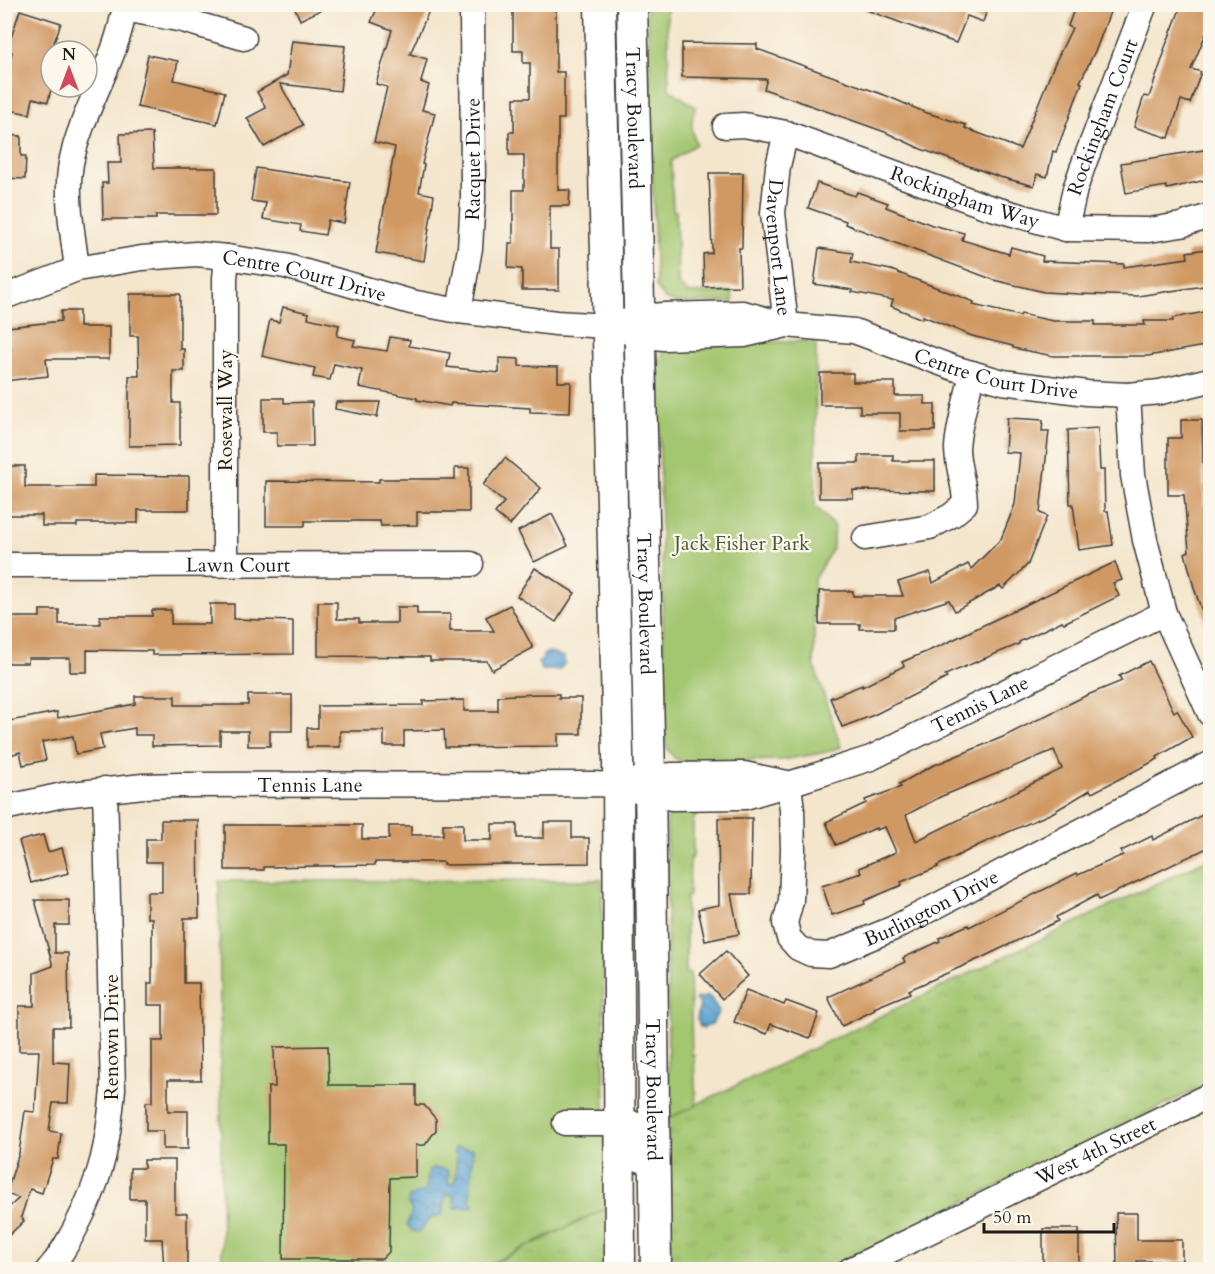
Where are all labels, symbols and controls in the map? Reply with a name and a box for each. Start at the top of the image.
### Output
street label: Rockingham Court [1061,34,1145,199]
north arrow [39,39,99,99]
text: N [62,44,76,66]
street label: Tracy Boulevard [619,47,649,190]
street label: Racquet Drive [459,98,487,221]
street label: Rockingham Way [887,159,1043,235]
street label: Davenport Lane [759,178,798,317]
street label: Centre Court Drive [220,243,390,308]
street label: Centre Court Drive [910,341,1080,406]
street label: Rosewall Way [212,349,239,471]
park label: Jack Fisher Park [671,530,810,557]
street label: Tracy Boulevard [630,533,661,675]
street label: Lawn Court [186,551,291,579]
street label: Tennis Lane [927,669,1033,740]
street label: Tennis Lane [257,772,363,799]
street label: Burlington Drive [860,863,1003,953]
street label: Renown Drive [98,974,125,1100]
street label: Tracy Boulevard [639,1019,668,1161]
street label: West 4th Street [1030,1110,1161,1192]
scale bar [984,1196,1114,1234]
text: 50 m [993,1205,1032,1230]

